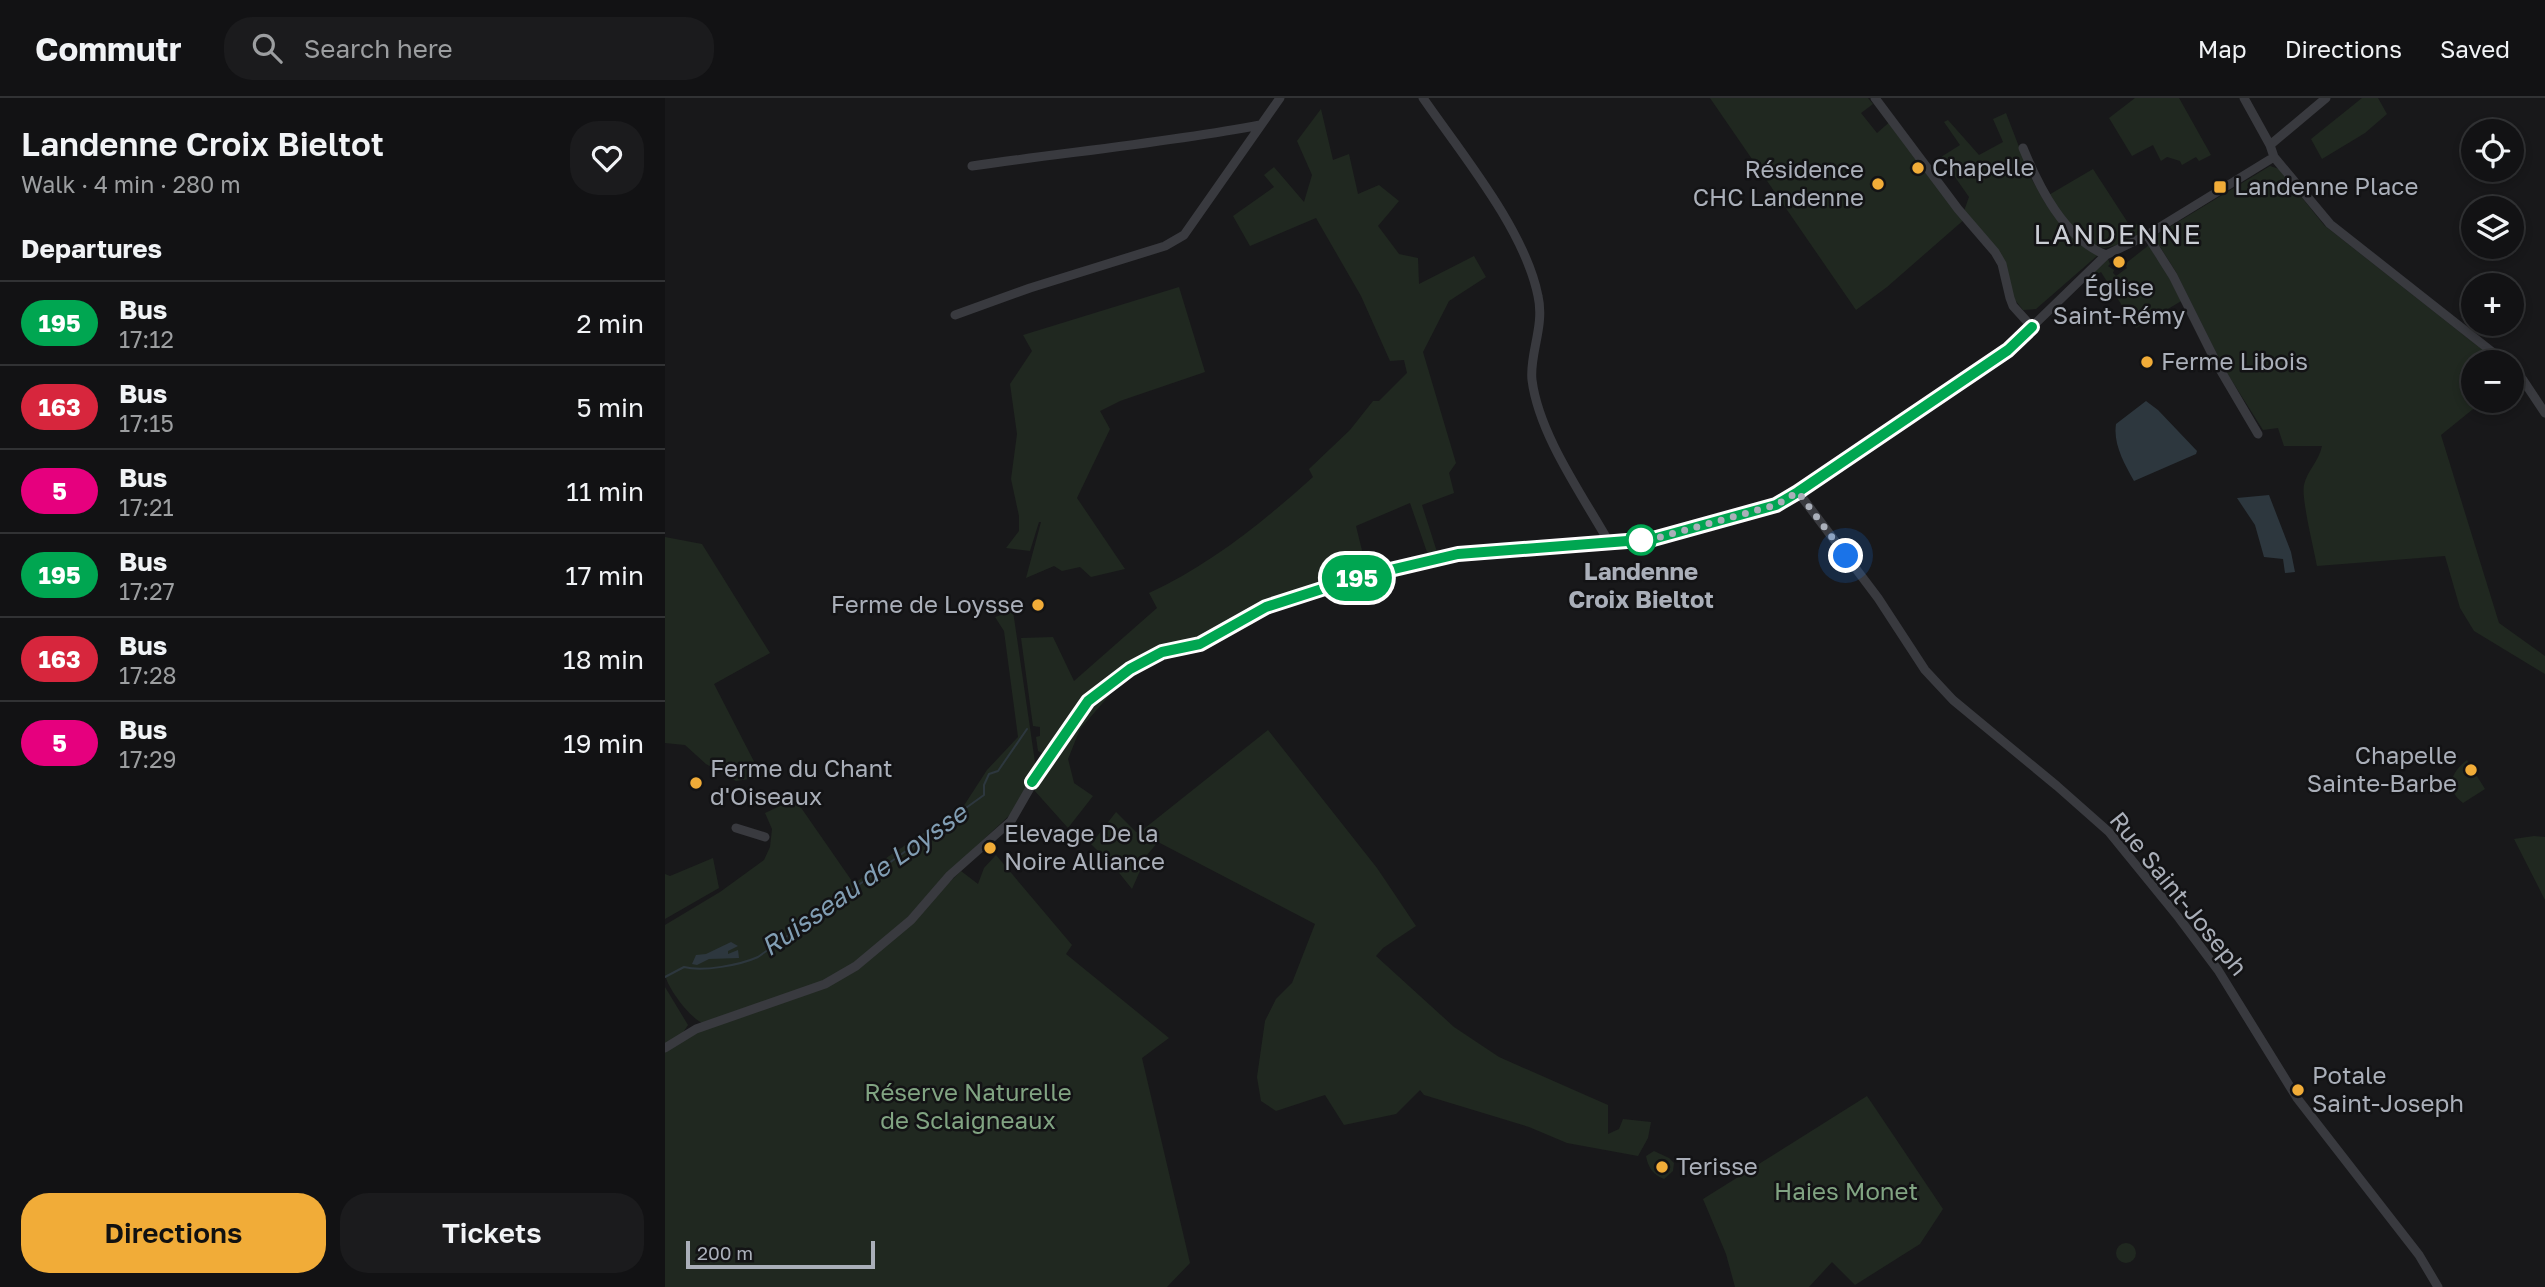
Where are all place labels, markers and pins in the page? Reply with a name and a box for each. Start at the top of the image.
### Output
place label: Chapelle [1932,152,2034,181]
place label: Résidence CHC Landenne [1693,154,1864,211]
marker: Chapelle [1910,160,1926,176]
place label: Landenne Place [2234,171,2418,200]
marker: Résidence CHC Landenne [1870,176,1886,192]
marker: Landenne Place [2212,179,2228,195]
marker: Église Saint-Rémy [2111,254,2127,270]
place label: Église Saint-Rémy [2053,272,2185,329]
place label: Ferme Libois [2161,346,2308,375]
marker: Ferme Libois [2139,354,2155,370]
marker: Landenne Croix Bieltot [1626,525,1656,555]
place label: Landenne Croix Bieltot [1568,556,1714,613]
place label: Ferme de Loysse [831,589,1024,618]
marker: Ferme de Loysse [1030,597,1046,613]
place label: Chapelle Sainte-Barbe [2307,740,2457,797]
place label: Ferme du Chant d'Oiseaux [710,753,893,810]
marker: Chapelle Sainte-Barbe [2463,762,2479,778]
marker: Ferme du Chant d'Oiseaux [688,775,704,791]
place label: Elevage De la Noire Alliance [1004,818,1165,875]
marker: Elevage De la Noire Alliance [982,840,998,856]
place label: Potale Saint-Joseph [2312,1060,2464,1117]
marker: Potale Saint-Joseph [2290,1082,2306,1098]
place label: Terisse [1676,1151,1758,1180]
marker: Terisse [1654,1159,1670,1175]

